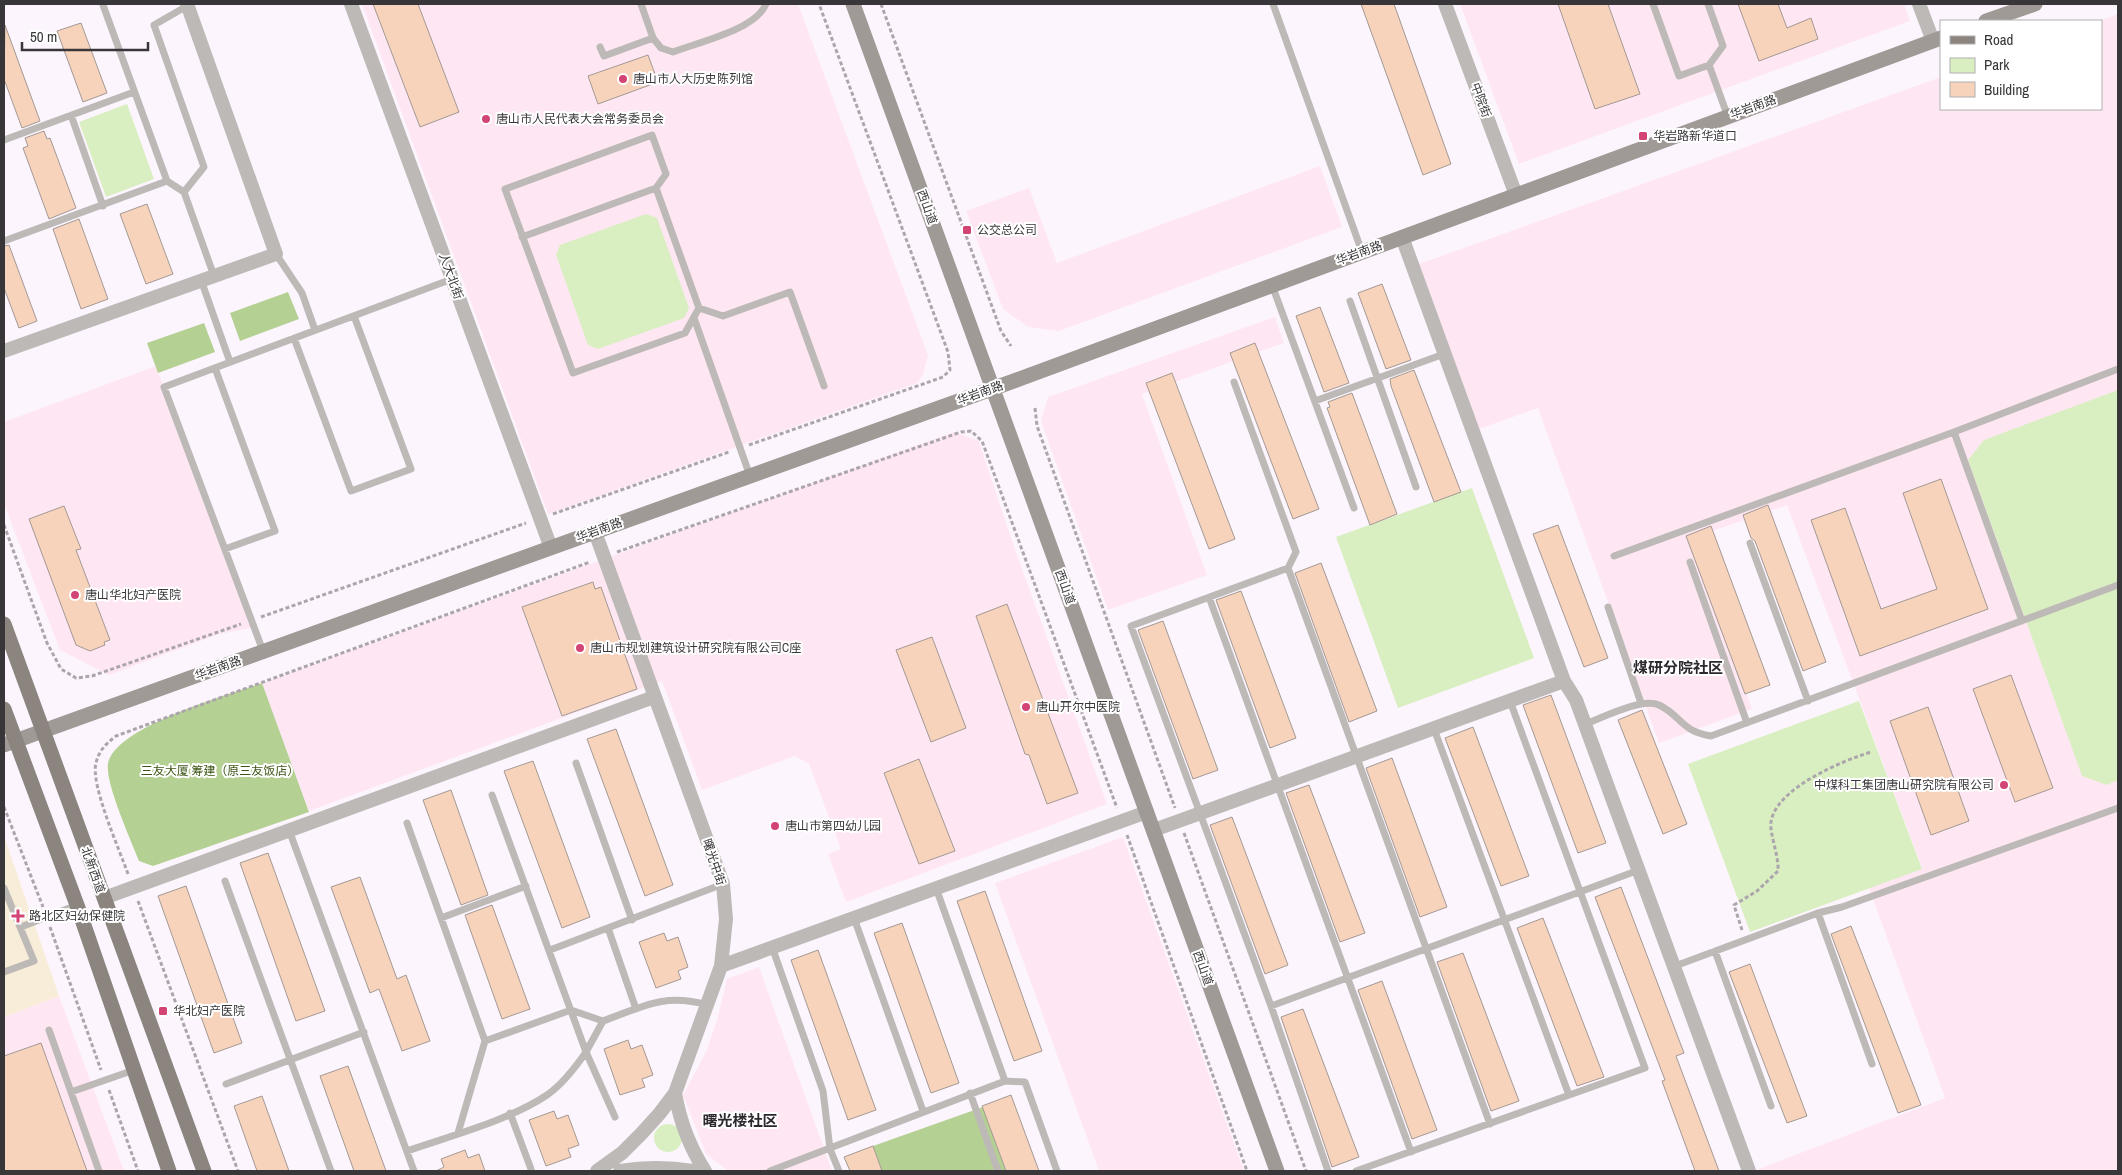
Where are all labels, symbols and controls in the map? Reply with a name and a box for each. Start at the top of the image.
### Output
scale bar [22,20,149,52]
legend [1940,20,2102,110]
text: 50 m [30,26,57,47]
text: Road [1984,29,2013,50]
text: Park [1984,54,2010,75]
place label: 唐山市人大历史陈列馆 [633,71,753,87]
marker: 唐山市人大历史陈列馆 [617,73,629,85]
text: Building [1984,79,2029,100]
street label: 中院街 [1467,80,1495,120]
street label: 华岩南路 [1728,91,1778,123]
place label: 唐山市人民代表大会常务委员会 [496,111,664,127]
marker: 唐山市人民代表大会常务委员会 [480,113,492,125]
place label: 华岩路新华道口 [1653,128,1737,144]
marker: 华岩路新华道口 [1637,130,1649,142]
street label: 西山道 [913,187,941,227]
place label: 公交总公司 [977,222,1037,238]
marker: 公交总公司 [961,224,973,236]
street label: 华岩南路 [1334,237,1384,269]
street label: 人大北街 [435,251,467,301]
street label: 华岩南路 [955,377,1005,409]
street label: 华岩南路 [574,514,624,546]
street label: 西山道 [1051,567,1079,607]
place label: 唐山华北妇产医院 [85,587,181,603]
marker: 唐山华北妇产医院 [69,589,81,601]
place label: 唐山市规划建筑设计研究院有限公司C座 [590,640,801,656]
marker: 唐山市规划建筑设计研究院有限公司C座 [574,642,586,654]
street label: 华岩南路 [193,652,243,684]
district label: 煤研分院社区 [1633,657,1723,678]
place label: 唐山开尔中医院 [1036,699,1120,715]
marker: 唐山开尔中医院 [1020,701,1032,713]
park label: 三友大厦 筹建（原三友饭店） [141,763,299,779]
place label: 中煤科工集团唐山研究院有限公司 [1814,777,1994,793]
marker: 中煤科工集团唐山研究院有限公司 [1998,779,2010,791]
place label: 唐山市第四幼儿园 [785,818,881,834]
marker: 唐山市第四幼儿园 [769,820,781,832]
street label: 曙光中街 [699,837,729,887]
street label: 北新西道 [77,845,109,895]
place label: 路北区妇幼保健院 [29,908,125,924]
marker: 路北区妇幼保健院 [11,909,25,923]
street label: 西山道 [1189,948,1217,988]
place label: 华北妇产医院 [173,1003,245,1019]
marker: 华北妇产医院 [157,1005,169,1017]
district label: 曙光楼社区 [702,1110,778,1131]

